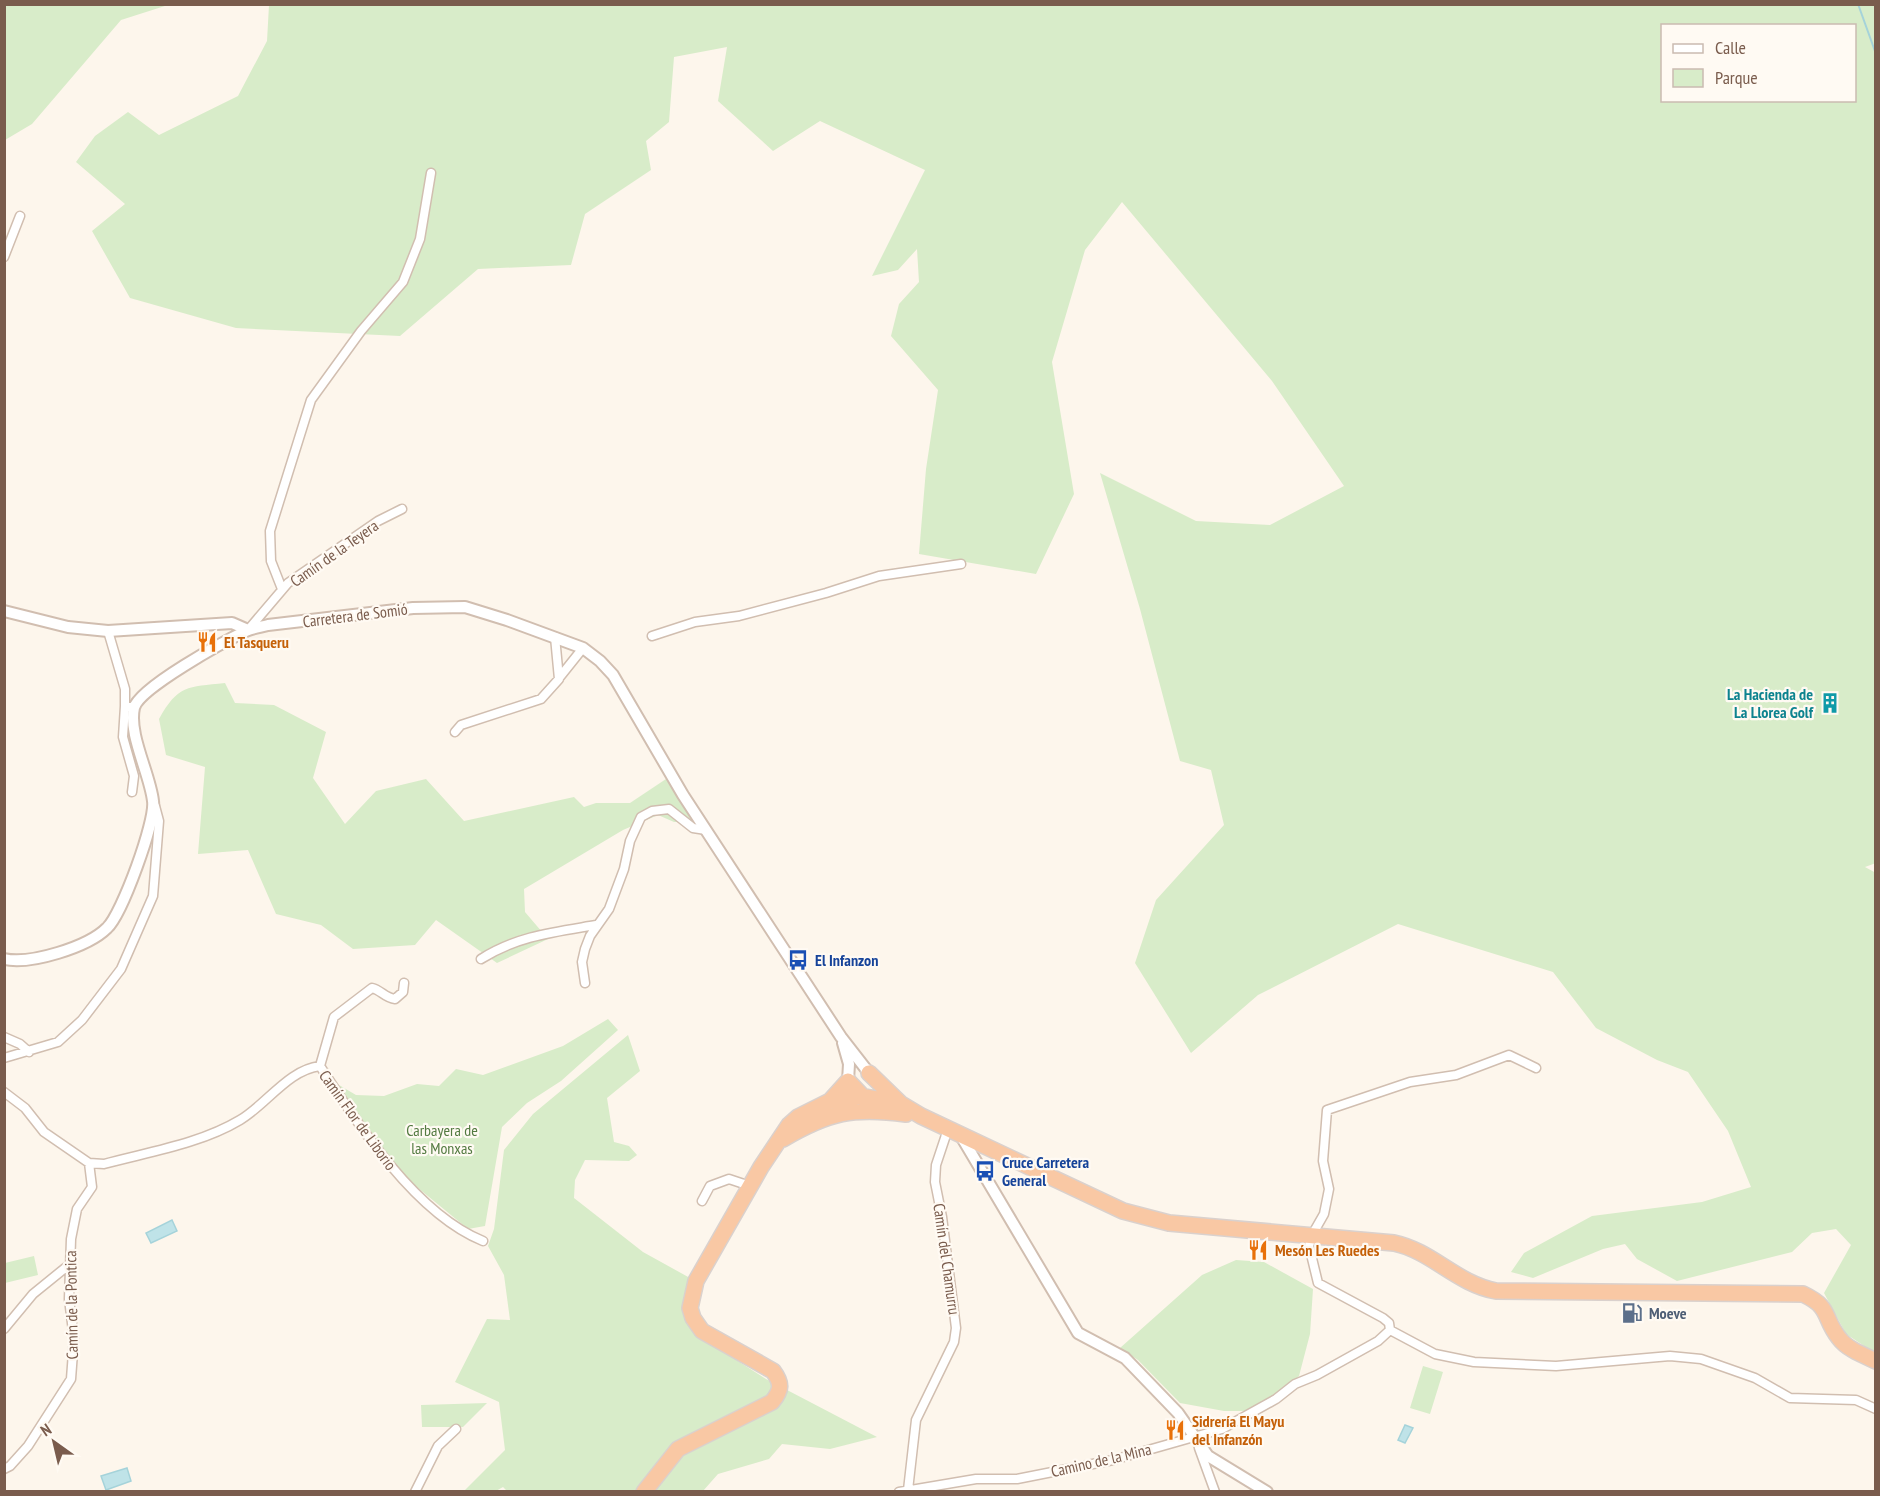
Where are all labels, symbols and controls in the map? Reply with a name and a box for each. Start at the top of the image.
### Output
legend [1661,24,1856,102]
text: Calle [1715,36,1746,59]
text: Parque [1715,66,1758,89]
street label: Camín de la Teyera [286,515,382,591]
street label: Carretera de Somió [301,599,409,631]
restaurant icon: El Tasqueru [195,630,219,654]
place label: El Tasqueru [224,632,289,652]
place label: La Hacienda de La Llorea Golf [1727,684,1814,722]
building icon: La Hacienda de La Llorea Golf [1818,691,1842,715]
bus stop icon: El Infanzon [786,948,810,972]
place label: El Infanzon [815,950,878,970]
street label: Camín Flor de Liborio [315,1066,401,1174]
park label: Carbayera de las Monxas [406,1120,478,1158]
place label: Cruce Carretera General [1002,1152,1090,1190]
bus stop icon: Cruce Carretera General [973,1159,997,1183]
street label: Camín del Chamurru [929,1202,965,1316]
restaurant icon: Mesón Les Ruedes [1246,1238,1270,1262]
place label: Mesón Les Ruedes [1275,1240,1380,1260]
street label: Camín de la Pontica [60,1250,82,1360]
fuel station icon: Moeve [1620,1301,1644,1325]
place label: Moeve [1649,1303,1687,1323]
place label: Sidrería El Mayu del Infanzón [1192,1411,1284,1449]
north arrow [24,1412,84,1472]
restaurant icon: Sidrería El Mayu del Infanzón [1163,1418,1187,1442]
text: N [36,1419,55,1440]
street label: Camino de la Mina [1049,1439,1153,1481]

